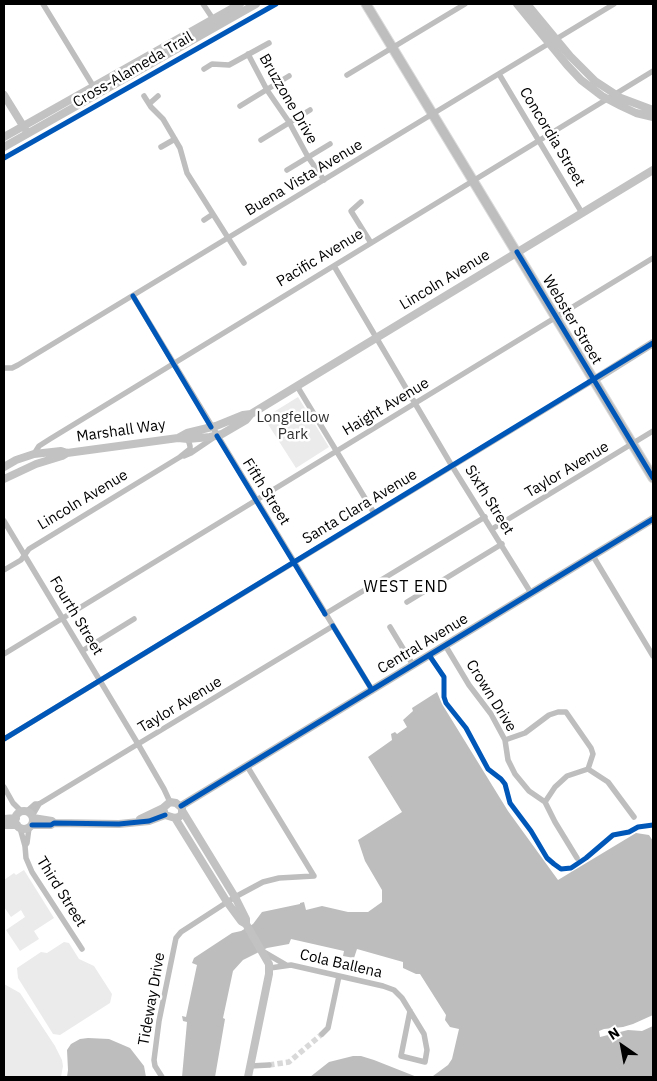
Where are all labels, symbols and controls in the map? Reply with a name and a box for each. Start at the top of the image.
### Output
street label: Cross-Alameda Trail [70,28,196,112]
street label: Bruzzone Drive [255,51,321,147]
street label: Concordia Street [515,84,589,190]
street label: Buena Vista Avenue [242,136,366,220]
street label: Pacific Avenue [273,225,367,291]
street label: Lincoln Avenue [397,246,493,314]
street label: Webster Street [538,272,606,368]
street label: Haight Avenue [339,374,433,440]
park label: Longfellow Park [256,409,330,444]
street label: Marshall Way [75,416,167,446]
street label: Taylor Avenue [522,438,612,502]
street label: Fifth Street [238,455,294,529]
street label: Sixth Street [461,462,517,538]
street label: Lincoln Avenue [35,466,131,534]
street label: Santa Clara Avenue [299,466,421,548]
street label: Fourth Street [45,573,107,659]
district label: WEST END [363,577,449,597]
street label: Central Avenue [374,610,472,678]
street label: Crown Drive [462,657,520,735]
street label: Taylor Avenue [135,673,225,737]
street label: Third Street [32,853,90,931]
street label: Cola Ballena [298,946,384,982]
street label: Tideway Drive [135,951,169,1047]
north arrow [597,1021,647,1071]
text: N [605,1023,623,1044]

